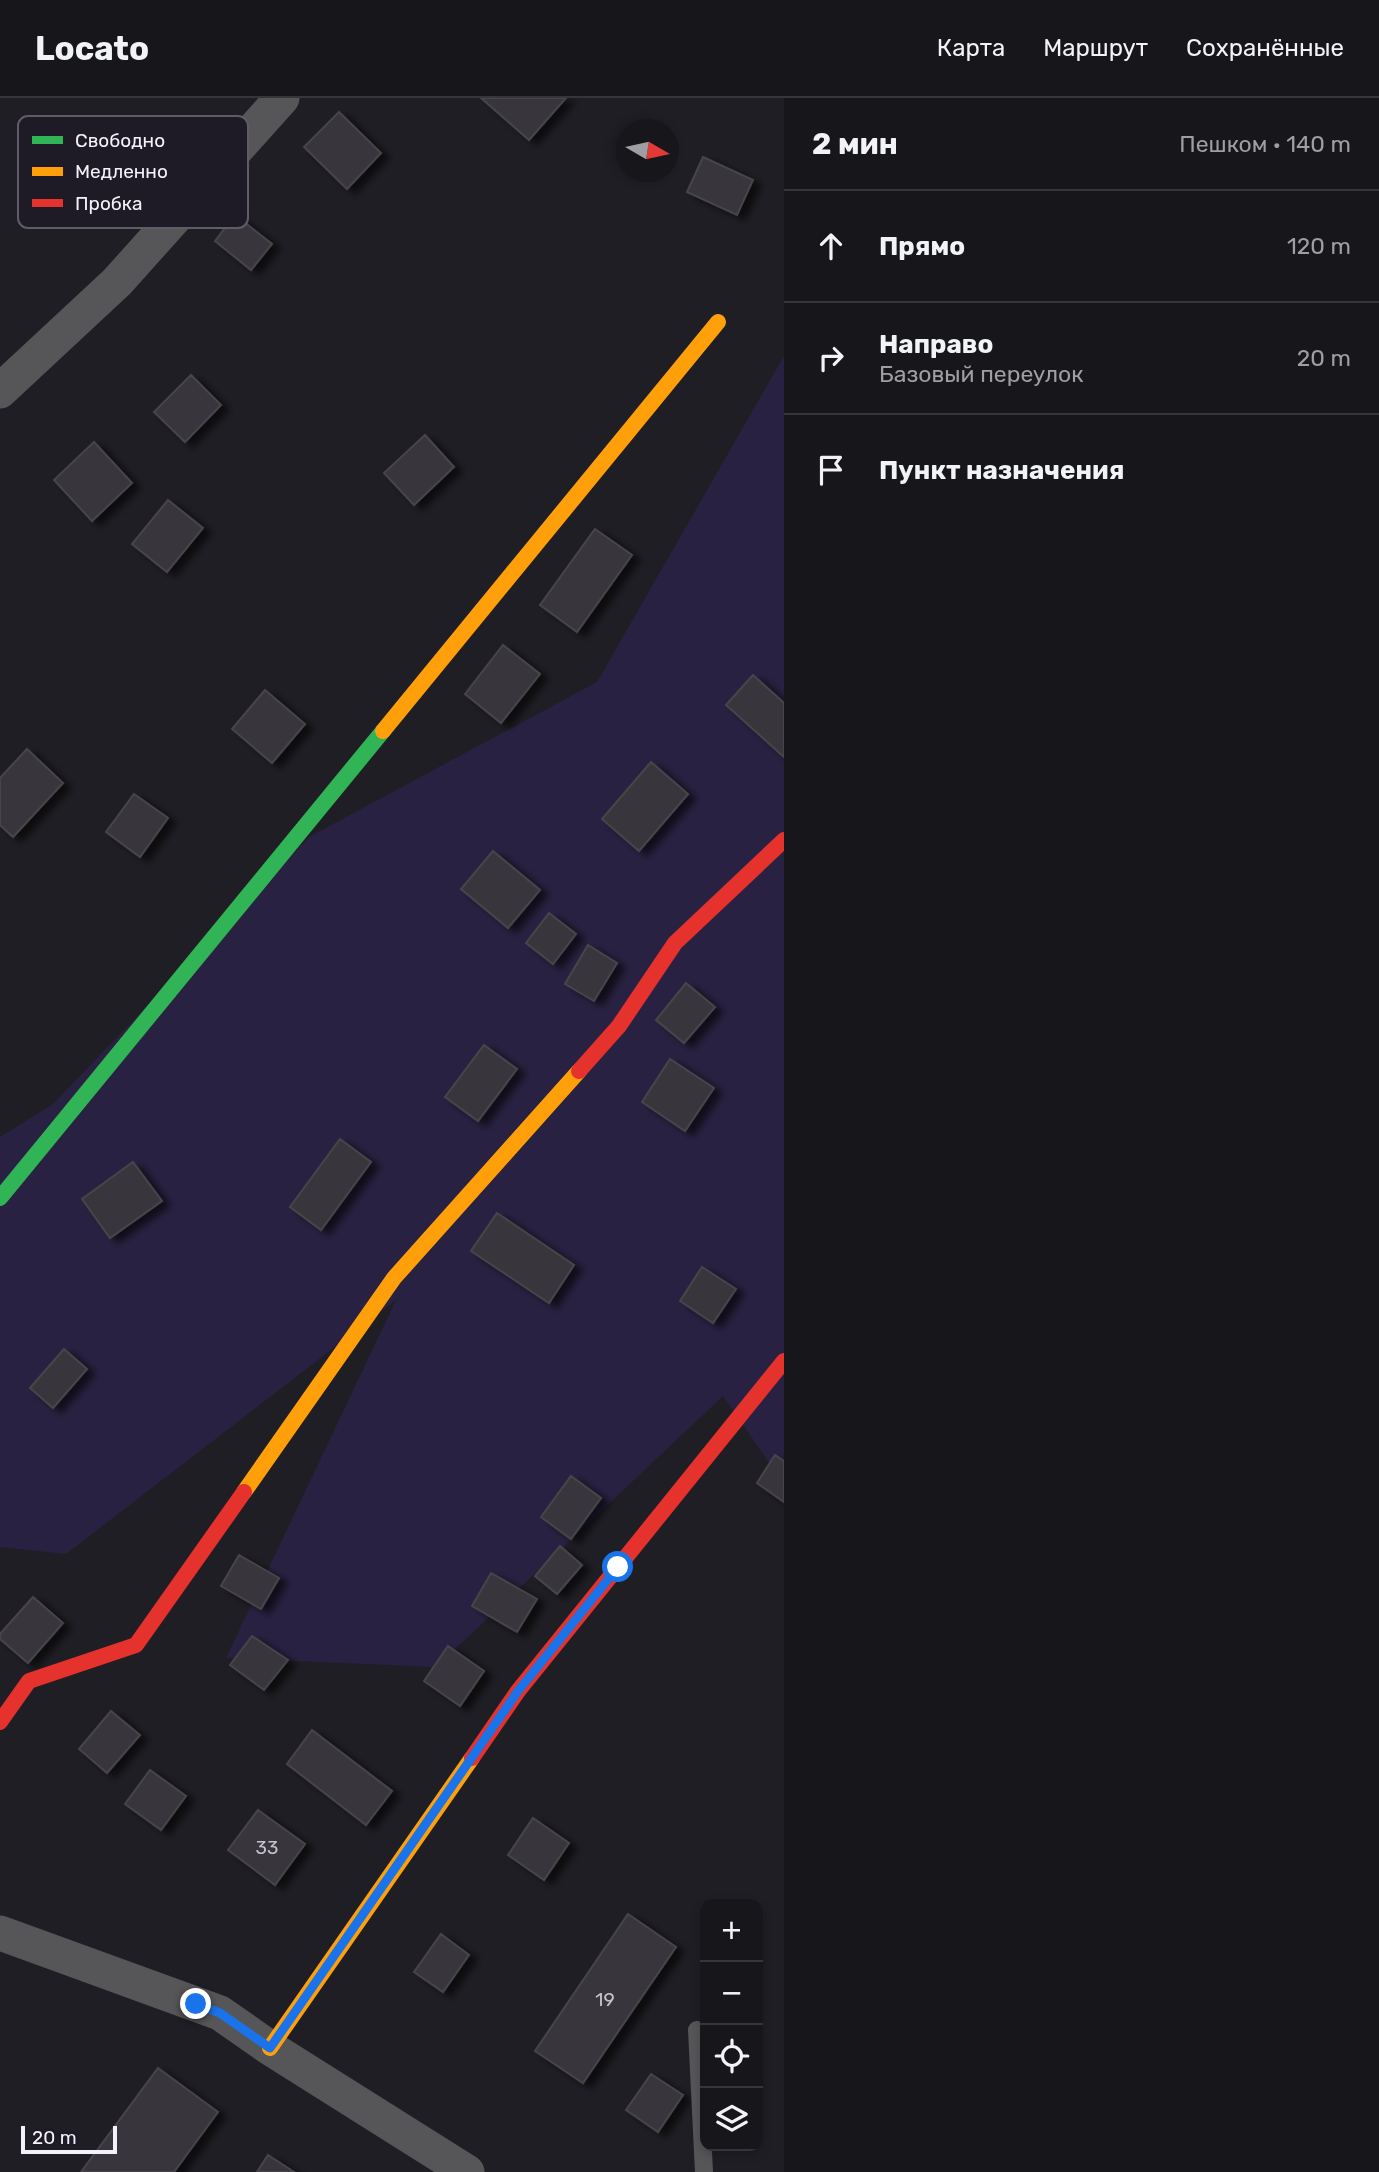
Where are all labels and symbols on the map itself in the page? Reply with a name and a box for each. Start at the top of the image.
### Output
legend [18,116,248,228]
north arrow [616,119,679,182]
text: Свободно [75,129,165,152]
text: Медленно [75,160,168,183]
text: Пробка [75,192,143,215]
route start [602,1551,633,1582]
house number: 33 [256,1836,278,1859]
route end [180,1988,211,2019]
house number: 19 [595,1988,615,2011]
scale bar [21,2123,117,2155]

